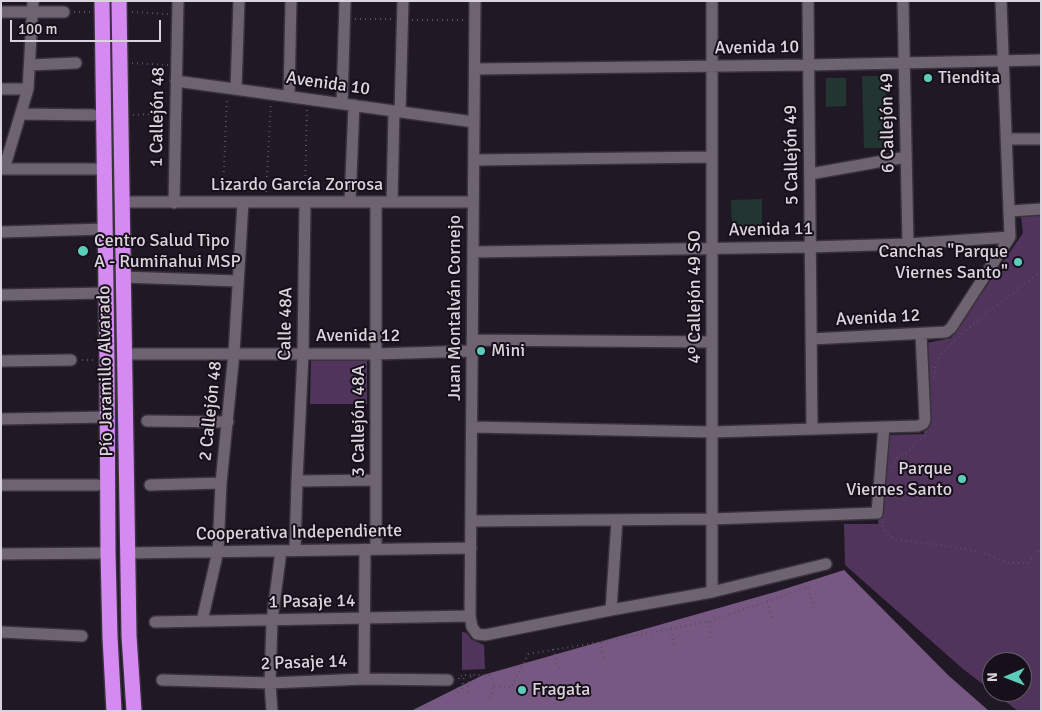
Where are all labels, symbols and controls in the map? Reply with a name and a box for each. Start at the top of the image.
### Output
scale bar [12,10,164,42]
text: 100 m [18,20,58,38]
street label: Avenida 10 [715,36,799,60]
street label: 1 Callejón 48 [146,67,170,167]
street label: Avenida 10 [285,67,371,101]
place label: Tiendita [938,67,1000,89]
marker: Tiendita [922,72,934,84]
street label: 6 Callejón 49 [876,73,900,173]
street label: 5 Callejón 49 [780,105,804,205]
street label: Lizardo García Zorrosa [211,174,383,196]
street label: Juan Montalván Cornejo [444,215,466,401]
street label: Avenida 11 [729,218,813,242]
place label: Centro Salud Tipo A - Rumiñahui MSP [94,230,241,272]
street label: 4º Callejón 49 SO [684,230,706,364]
place label: Canchas "Parque Viernes Santo" [878,241,1008,284]
marker: Centro Salud Tipo A - Rumiñahui MSP [76,244,90,258]
marker: Canchas "Parque Viernes Santo" [1012,256,1024,268]
street label: Pío Jaramillo Alvarado [94,285,118,457]
street label: Calle 48A [275,287,297,361]
street label: Avenida 12 [835,305,921,331]
street label: Avenida 12 [316,325,400,347]
place label: Mini [491,340,525,362]
marker: Mini [475,345,487,357]
street label: 2 Callejón 48 [195,360,227,462]
street label: 3 Callejón 48A [348,365,370,477]
place label: Parque Viernes Santo [846,458,952,500]
marker: Parque Viernes Santo [956,473,968,485]
street label: Cooperativa Independiente [196,520,402,546]
street label: 1 Pasaje 14 [268,590,356,614]
street label: 2 Pasaje 14 [260,651,348,675]
north arrow [982,652,1032,702]
text: N [984,672,1001,682]
place label: Fragata [532,679,590,701]
marker: Fragata [516,684,528,696]

